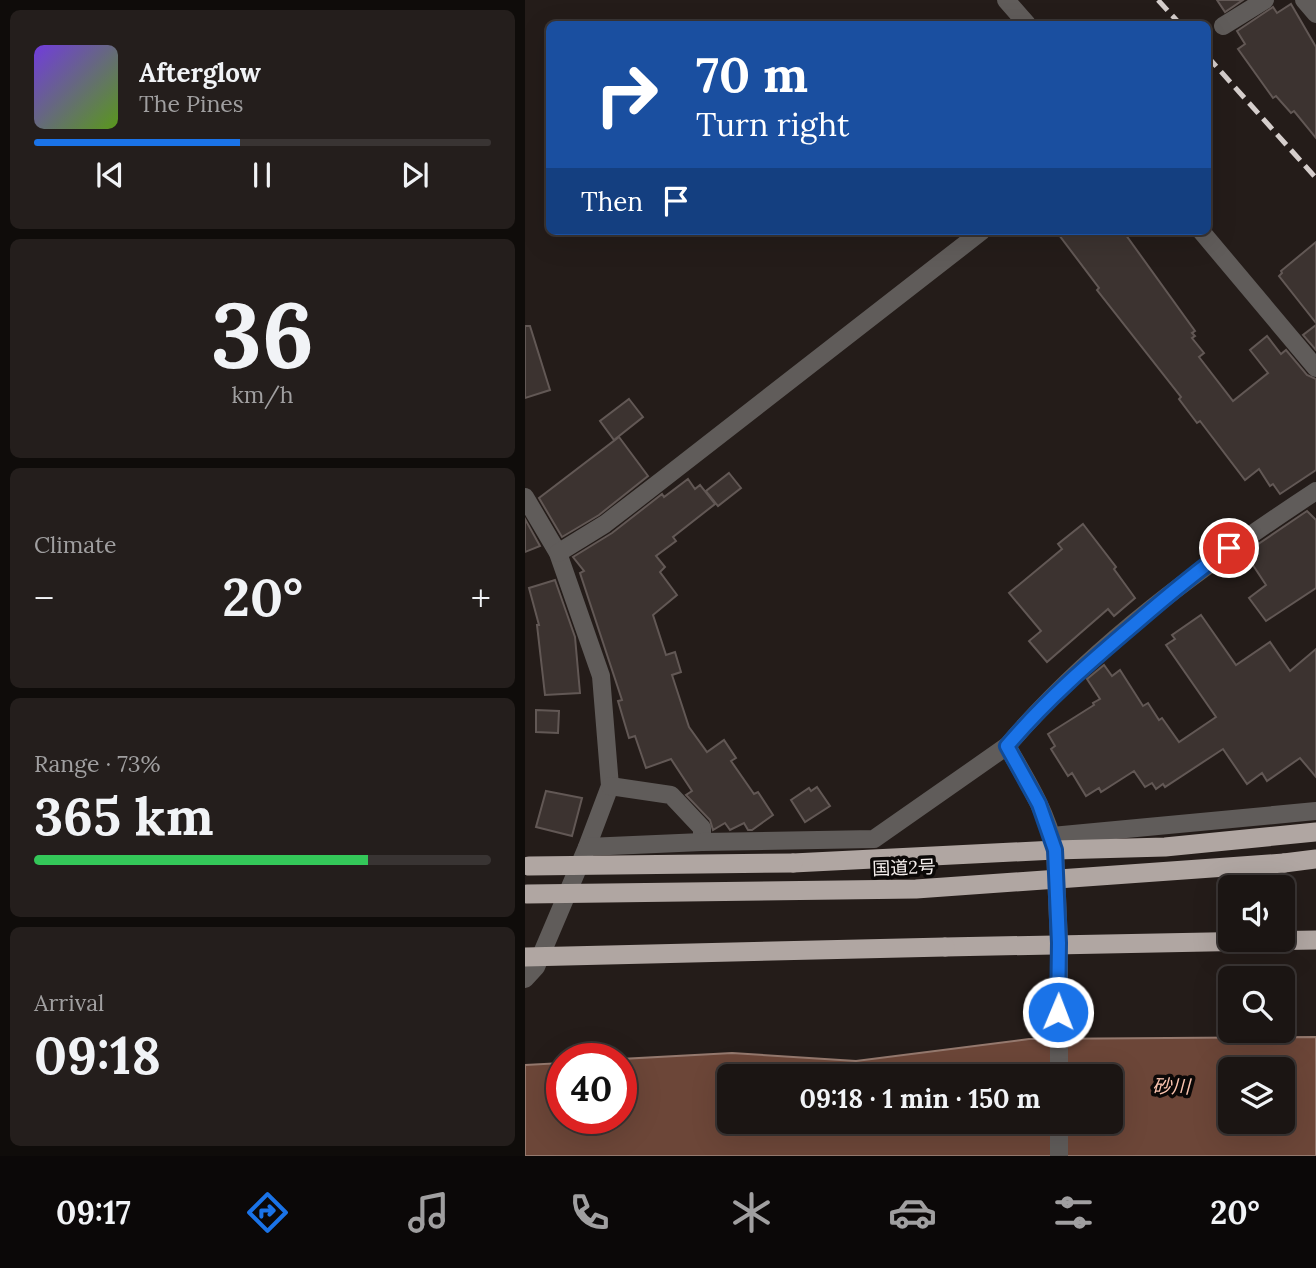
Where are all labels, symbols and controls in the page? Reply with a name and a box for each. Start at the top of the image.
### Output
text: 70 m [696,43,808,105]
icon: right [581,49,672,140]
text: Afterglow [139,56,261,89]
text: The Pines [139,89,244,118]
text: Turn right [696,104,849,145]
icon: previous [91,156,129,194]
icon: pause [243,156,281,194]
icon: next [396,156,434,194]
icon: arrive [657,182,695,220]
text: Then [581,185,643,218]
text: 36 [211,276,314,393]
text: km/h [231,380,294,409]
pin [1199,518,1259,578]
icon: arrive [1210,529,1248,567]
text: Climate [34,530,116,559]
text: 20° [222,564,303,630]
text: − [34,574,54,622]
text: + [471,574,491,622]
text: Range · 73% [34,749,161,778]
text: 365 km [34,783,214,849]
street label: 国道2号 [872,855,936,880]
map controls [1218,875,1295,1134]
button: sound [1218,875,1295,952]
button: search [1218,966,1295,1043]
position arrow [1021,975,1095,1049]
text: Arrival [34,988,104,1017]
text: 09:18 [34,1022,161,1088]
speed limit sign: 40 [546,1043,637,1134]
button: layers [1218,1057,1295,1134]
water label: 砂川 [1152,1074,1192,1098]
text: 09:18 · 1 min · 150 m [800,1082,1040,1115]
icon: directions [243,1188,292,1237]
icon: music [404,1188,453,1237]
icon: phone [565,1188,614,1237]
icon: climate [727,1188,776,1237]
icon: car [888,1188,937,1237]
icon: filters [1049,1188,1098,1237]
text: 09:17 [56,1192,131,1233]
text: 20° [1210,1192,1260,1233]

